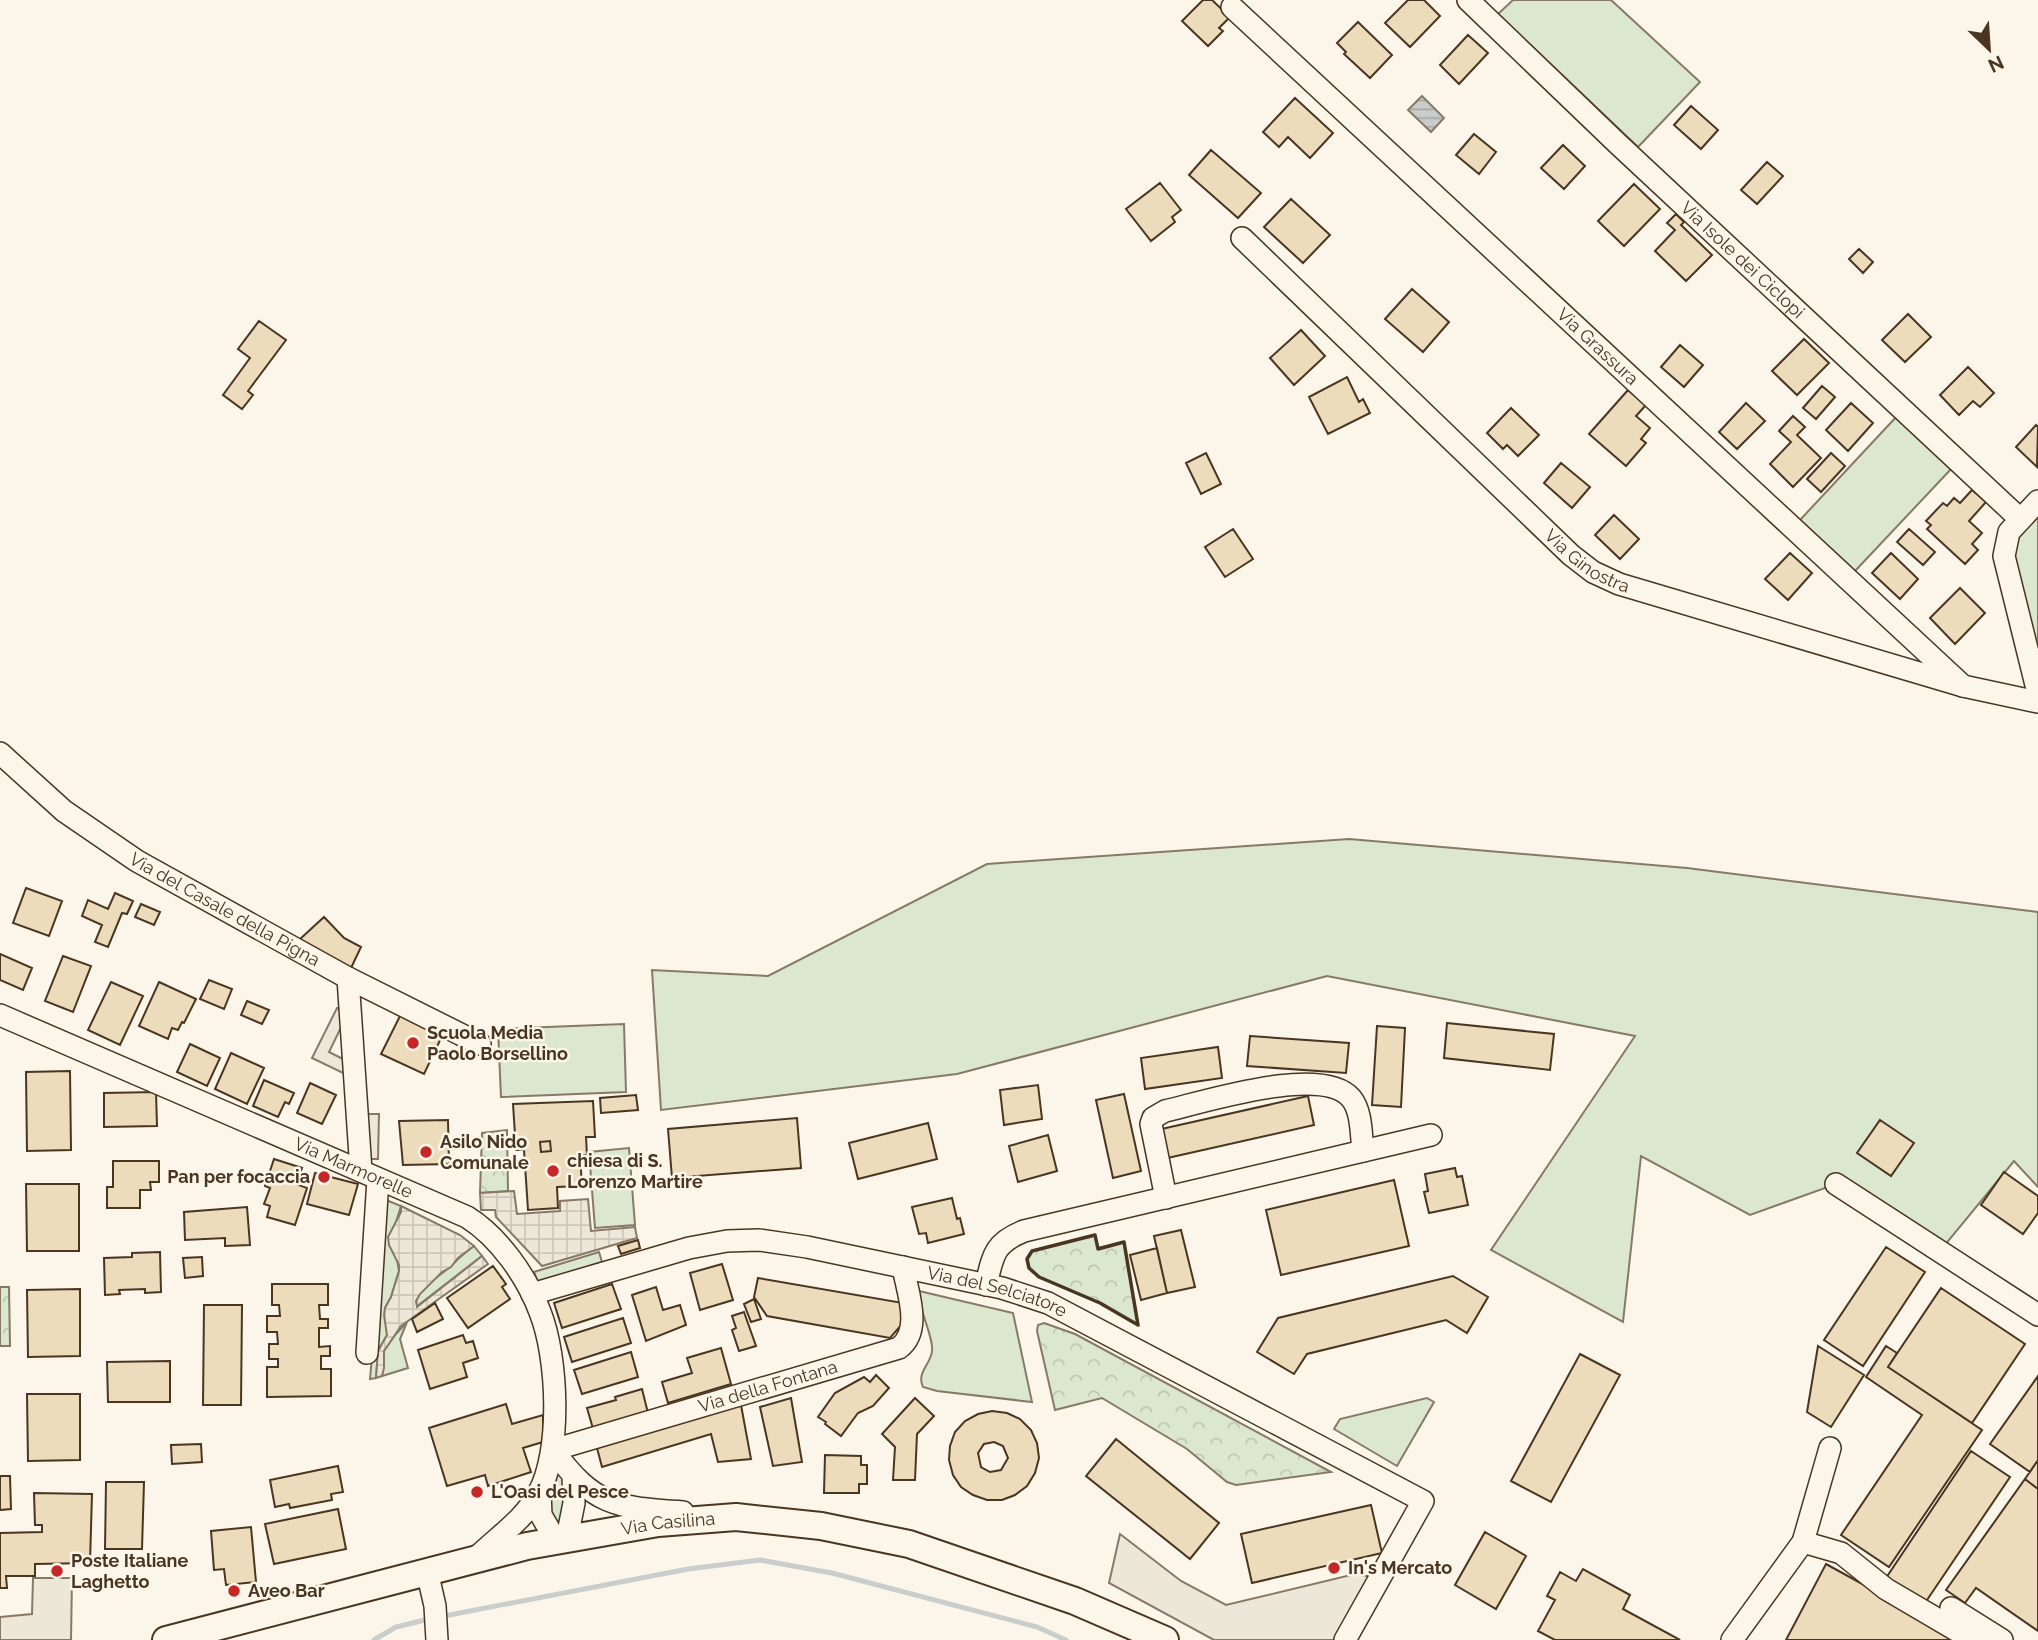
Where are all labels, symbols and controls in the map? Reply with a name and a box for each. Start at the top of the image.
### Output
north arrow [1954,14,2024,84]
text: N [1985,51,2007,77]
street label: Via Isole dei Ciclopi [1676,197,1809,322]
street label: Via Grassura [1553,303,1643,389]
street label: Via Ginostra [1541,524,1632,597]
street label: Via del Casale della Pigna [125,848,324,970]
place label: Scuola Media Paolo Borsellino [427,1022,568,1064]
marker: Scuola Media Paolo Borsellino [405,1035,421,1051]
place label: Asilo Nido Comunale [440,1131,529,1173]
street label: Via Marmorelle [291,1133,416,1202]
marker: Asilo Nido Comunale [418,1144,434,1160]
place label: chiesa di S. Lorenzo Martire [567,1150,703,1192]
marker: chiesa di S. Lorenzo Martire [545,1163,561,1179]
place label: Pan per focaccia [167,1166,310,1187]
marker: Pan per focaccia [316,1169,332,1185]
street label: Via del Selciatore [925,1262,1071,1321]
street label: Via della Fontana [696,1356,840,1417]
place label: L'Oasi del Pesce [491,1481,629,1502]
marker: L'Oasi del Pesce [469,1484,485,1500]
street label: Via Casilina [619,1508,716,1539]
place label: Poste Italiane Laghetto [71,1550,188,1592]
place label: In's Mercato [1348,1557,1452,1578]
marker: In's Mercato [1326,1560,1342,1576]
marker: Poste Italiane Laghetto [49,1563,65,1579]
place label: Aveo Bar [248,1580,325,1601]
marker: Aveo Bar [226,1583,242,1599]

